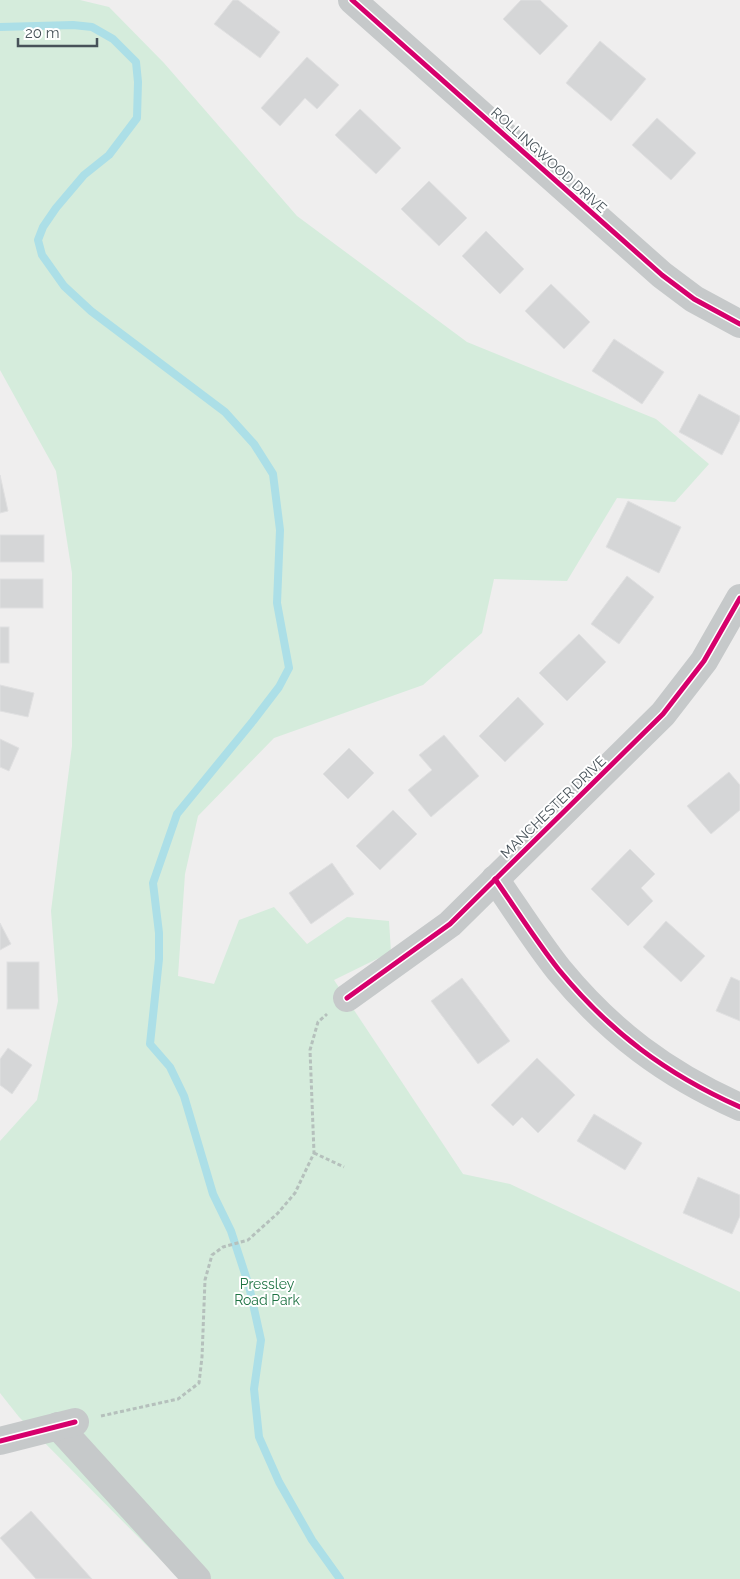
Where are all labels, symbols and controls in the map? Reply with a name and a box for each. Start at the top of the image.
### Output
scale bar [18,15,96,47]
text: 20 m [25,24,60,42]
street label: ROLLINGWOOD DRIVE [488,104,610,216]
street label: MANCHESTER DRIVE [497,753,609,861]
park label: Pressley Road Park [234,1276,300,1308]

